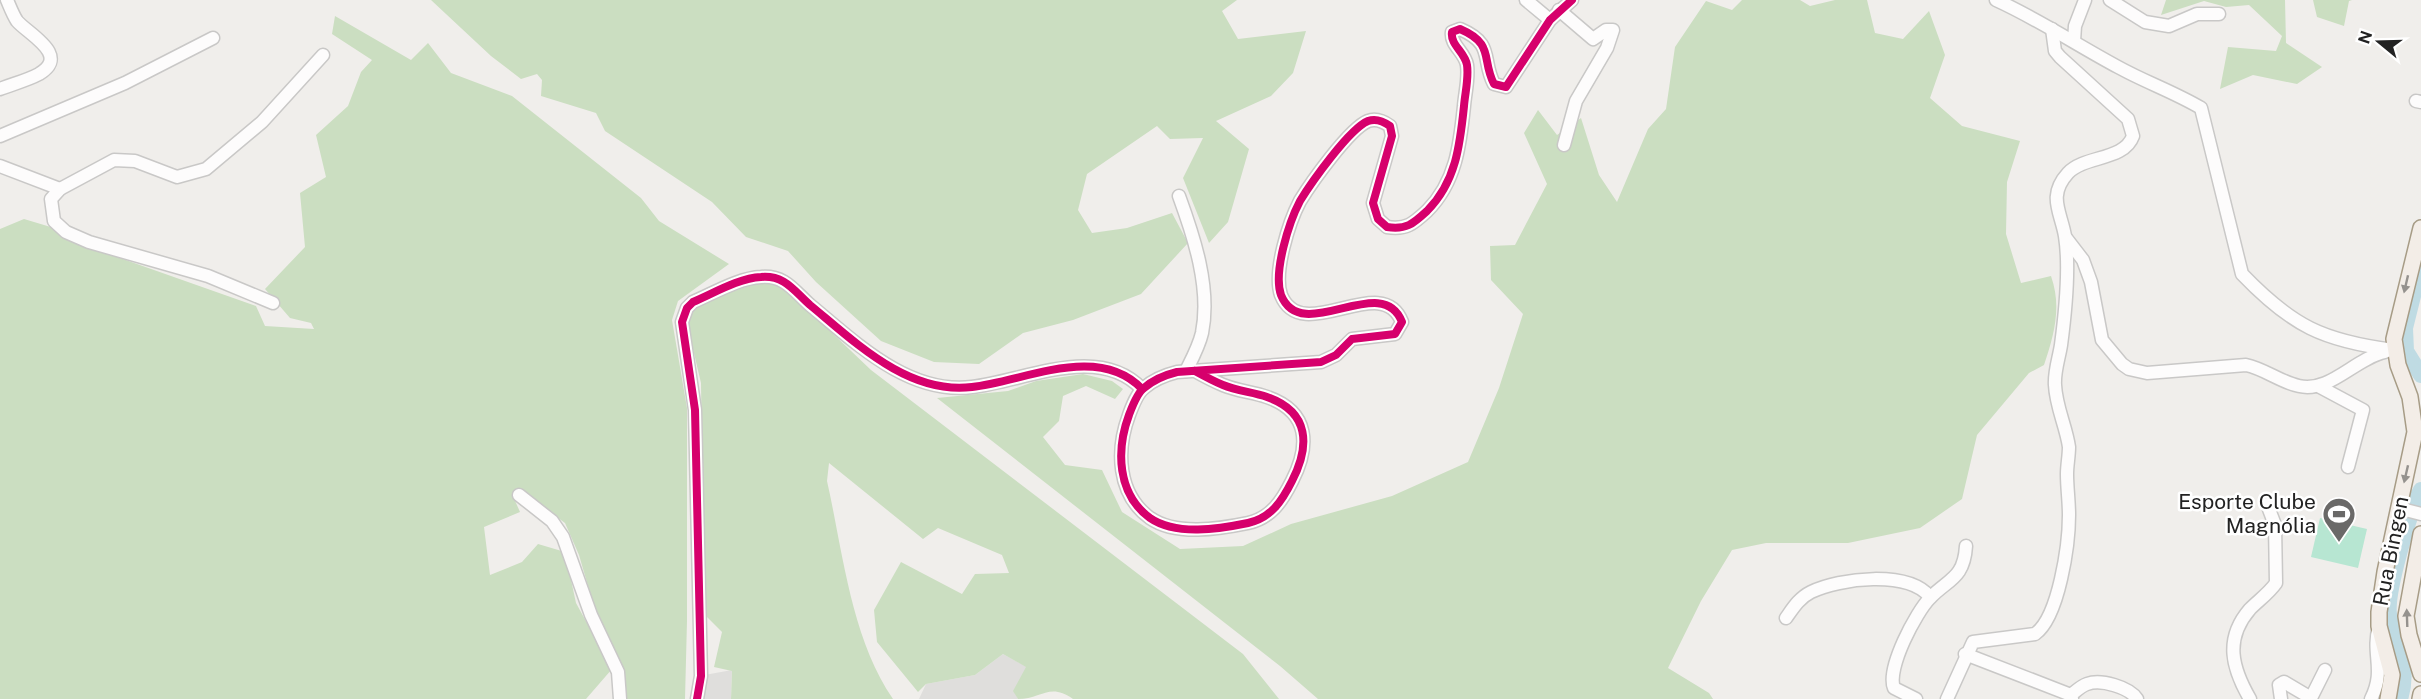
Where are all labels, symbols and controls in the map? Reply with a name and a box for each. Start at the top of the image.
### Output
north arrow [2349,12,2409,72]
text: N [2354,28,2376,46]
one-way arrow [2400,275,2410,294]
one-way arrow [2400,465,2410,483]
place label: Esporte Clube Magnólia [2178,489,2316,538]
street label: Rua Bingen [2368,494,2413,608]
sports icon: Esporte Clube Magnólia [2321,496,2357,543]
one-way arrow [2403,608,2412,627]

